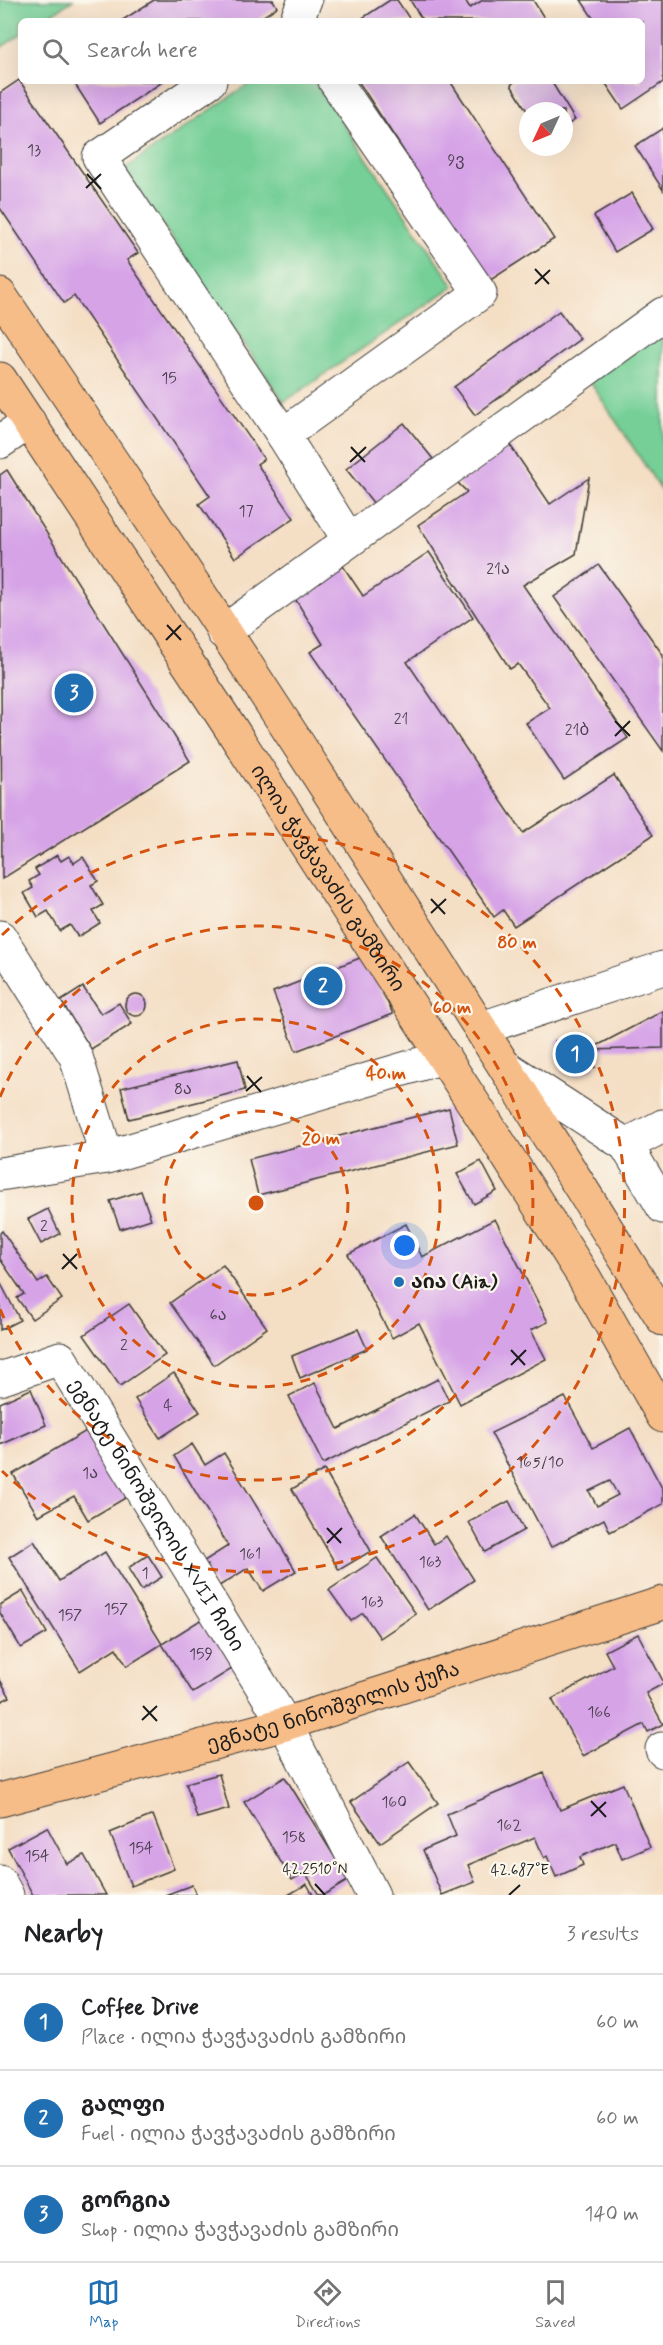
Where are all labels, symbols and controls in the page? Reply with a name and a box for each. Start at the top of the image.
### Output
search box [18,18,645,84]
icon: search [39,35,72,68]
text: Search here [87,37,198,65]
north arrow [519,102,573,156]
house number: 13 [27,140,41,161]
house number: 9ვ [447,150,465,171]
house number: 15 [161,368,177,389]
house number: 17 [238,501,254,522]
house number: 21ა [486,559,510,580]
pin: 3 [54,670,94,716]
house number: 21 [394,709,408,730]
house number: 21ბ [565,720,589,741]
street label: ილია ჭავჭავაძის გამზირი [244,759,411,997]
text: 80 m [497,931,537,955]
pin: 2 [304,964,342,1008]
text: 60 m [433,996,471,1020]
pin: 1 [556,1032,594,1076]
text: 40 m [366,1062,406,1086]
house number: 8ა [174,1079,192,1100]
text: 20 m [302,1127,340,1151]
centre of rings [246,1193,266,1213]
house number: 2 [40,1216,48,1237]
your location [390,1231,419,1260]
place label: აია (Aia) [411,1269,498,1296]
marker: აია (Aia) [392,1275,406,1289]
house number: 6ა [210,1305,226,1326]
house number: 2 [120,1335,128,1356]
street label: ეგნატე ნინოშვილის XVII ჩიხი [62,1374,251,1657]
house number: 4 [163,1395,173,1416]
house number: 165/10 [516,1452,564,1473]
house number: 1ა [82,1463,98,1484]
house number: 161 [239,1544,261,1565]
house number: 163 [419,1552,442,1573]
house number: 1 [141,1563,149,1584]
house number: 163 [361,1592,384,1613]
house number: 157 [104,1599,128,1620]
house number: 157 [58,1605,82,1626]
house number: 159 [189,1644,213,1665]
street label: ეგნატე ნინოშვილის ქუჩა [204,1656,463,1758]
house number: 166 [587,1702,611,1723]
house number: 160 [381,1792,407,1813]
house number: 162 [496,1815,522,1836]
house number: 158 [282,1827,306,1848]
house number: 154 [128,1838,154,1859]
house number: 154 [24,1846,50,1867]
text: 42.2510°N [283,1860,347,1880]
text: 42.687°E [491,1861,549,1881]
text: Nearby [24,1917,103,1951]
text: 3 results [567,1921,639,1948]
text: Coffee Drive [81,1994,199,2022]
text: 1 [39,2009,48,2036]
text: 60 m [596,2009,639,2036]
text: Place · ილია ჭავჭავაძის გამზირი [81,2024,406,2051]
text: გალფი [81,2091,165,2119]
text: 2 [39,2105,48,2132]
text: 60 m [596,2105,639,2132]
text: Fuel · ილია ჭავჭავაძის გამზირი [81,2121,396,2148]
text: გორგია [81,2187,171,2215]
text: 3 [39,2201,48,2228]
text: 140 m [585,2201,639,2228]
text: Shop · ილია ჭავჭავაძის გამზირი [81,2217,399,2244]
tab: Map [87,2276,120,2333]
tab: Directions [295,2276,361,2333]
tab: Saved [535,2276,576,2333]

